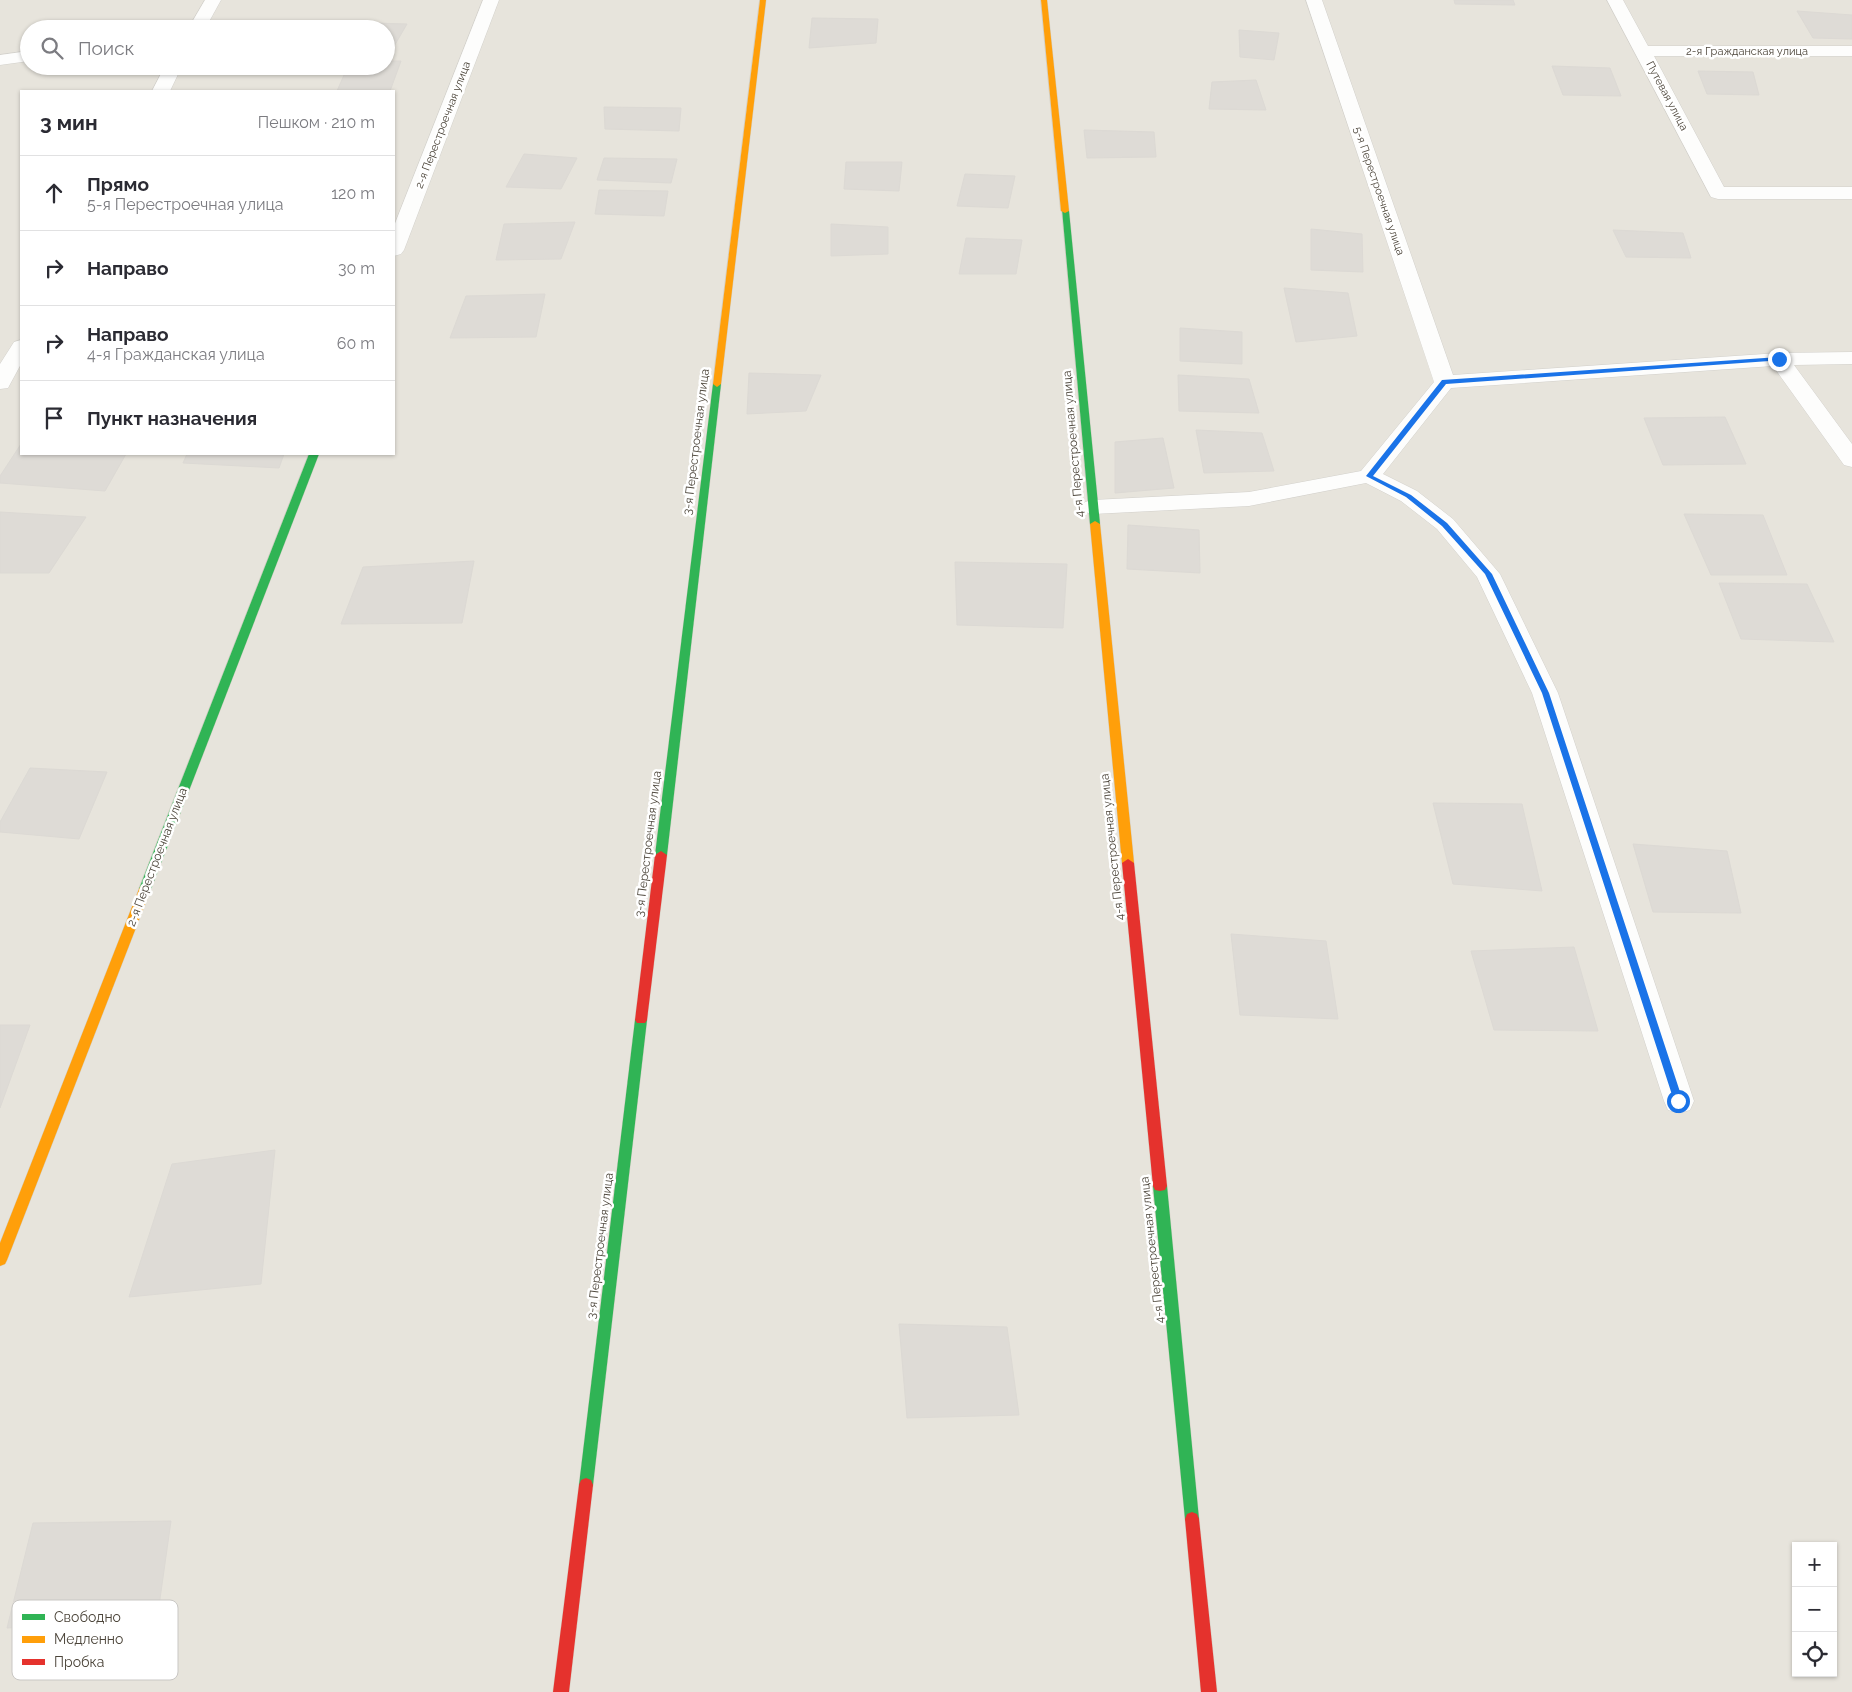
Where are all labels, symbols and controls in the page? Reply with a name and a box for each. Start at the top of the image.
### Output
search box [20,20,395,75]
icon: search [38,34,66,62]
text: Поиск [78,37,134,59]
street label: 2-я Гражданская улица [1686,45,1808,58]
street label: Путевая улица [1643,59,1691,133]
street label: 2-я Перестроечная улица [413,60,473,190]
text: 3 мин [40,110,98,135]
text: Пешком · 210 m [258,113,375,132]
street label: 5-я Перестроечная улица [1351,125,1407,257]
text: Прямо [87,173,149,195]
icon: ahead [40,179,68,207]
text: 120 m [331,184,375,203]
text: 5-я Перестроечная улица [87,195,284,214]
icon: right [40,254,68,282]
text: Направо [87,257,168,279]
text: 30 m [338,259,375,278]
text: Направо [87,323,168,345]
icon: right [40,329,68,357]
text: 60 m [337,334,375,353]
text: 4-я Гражданская улица [87,345,265,364]
route end [1768,348,1791,371]
street label: 3-я Перестроечная улица [680,368,712,516]
street label: 4-я Перестроечная улица [1060,370,1086,518]
icon: arrive [40,404,68,432]
text: Пункт назначения [87,407,257,429]
street label: 3-я Перестроечная улица [632,770,664,918]
street label: 4-я Перестроечная улица [1097,773,1127,921]
street label: 2-я Перестроечная улица [124,786,190,928]
route start [1667,1090,1690,1113]
street label: 3-я Перестроечная улица [584,1172,616,1320]
street label: 4-я Перестроечная улица [1137,1176,1167,1324]
map controls [1792,1542,1837,1677]
button: + [1792,1542,1837,1587]
button: − [1792,1587,1837,1632]
legend [12,1600,178,1680]
text: Свободно [54,1609,121,1625]
text: Медленно [54,1631,123,1647]
button: locate [1792,1632,1837,1677]
text: Пробка [54,1654,104,1670]

